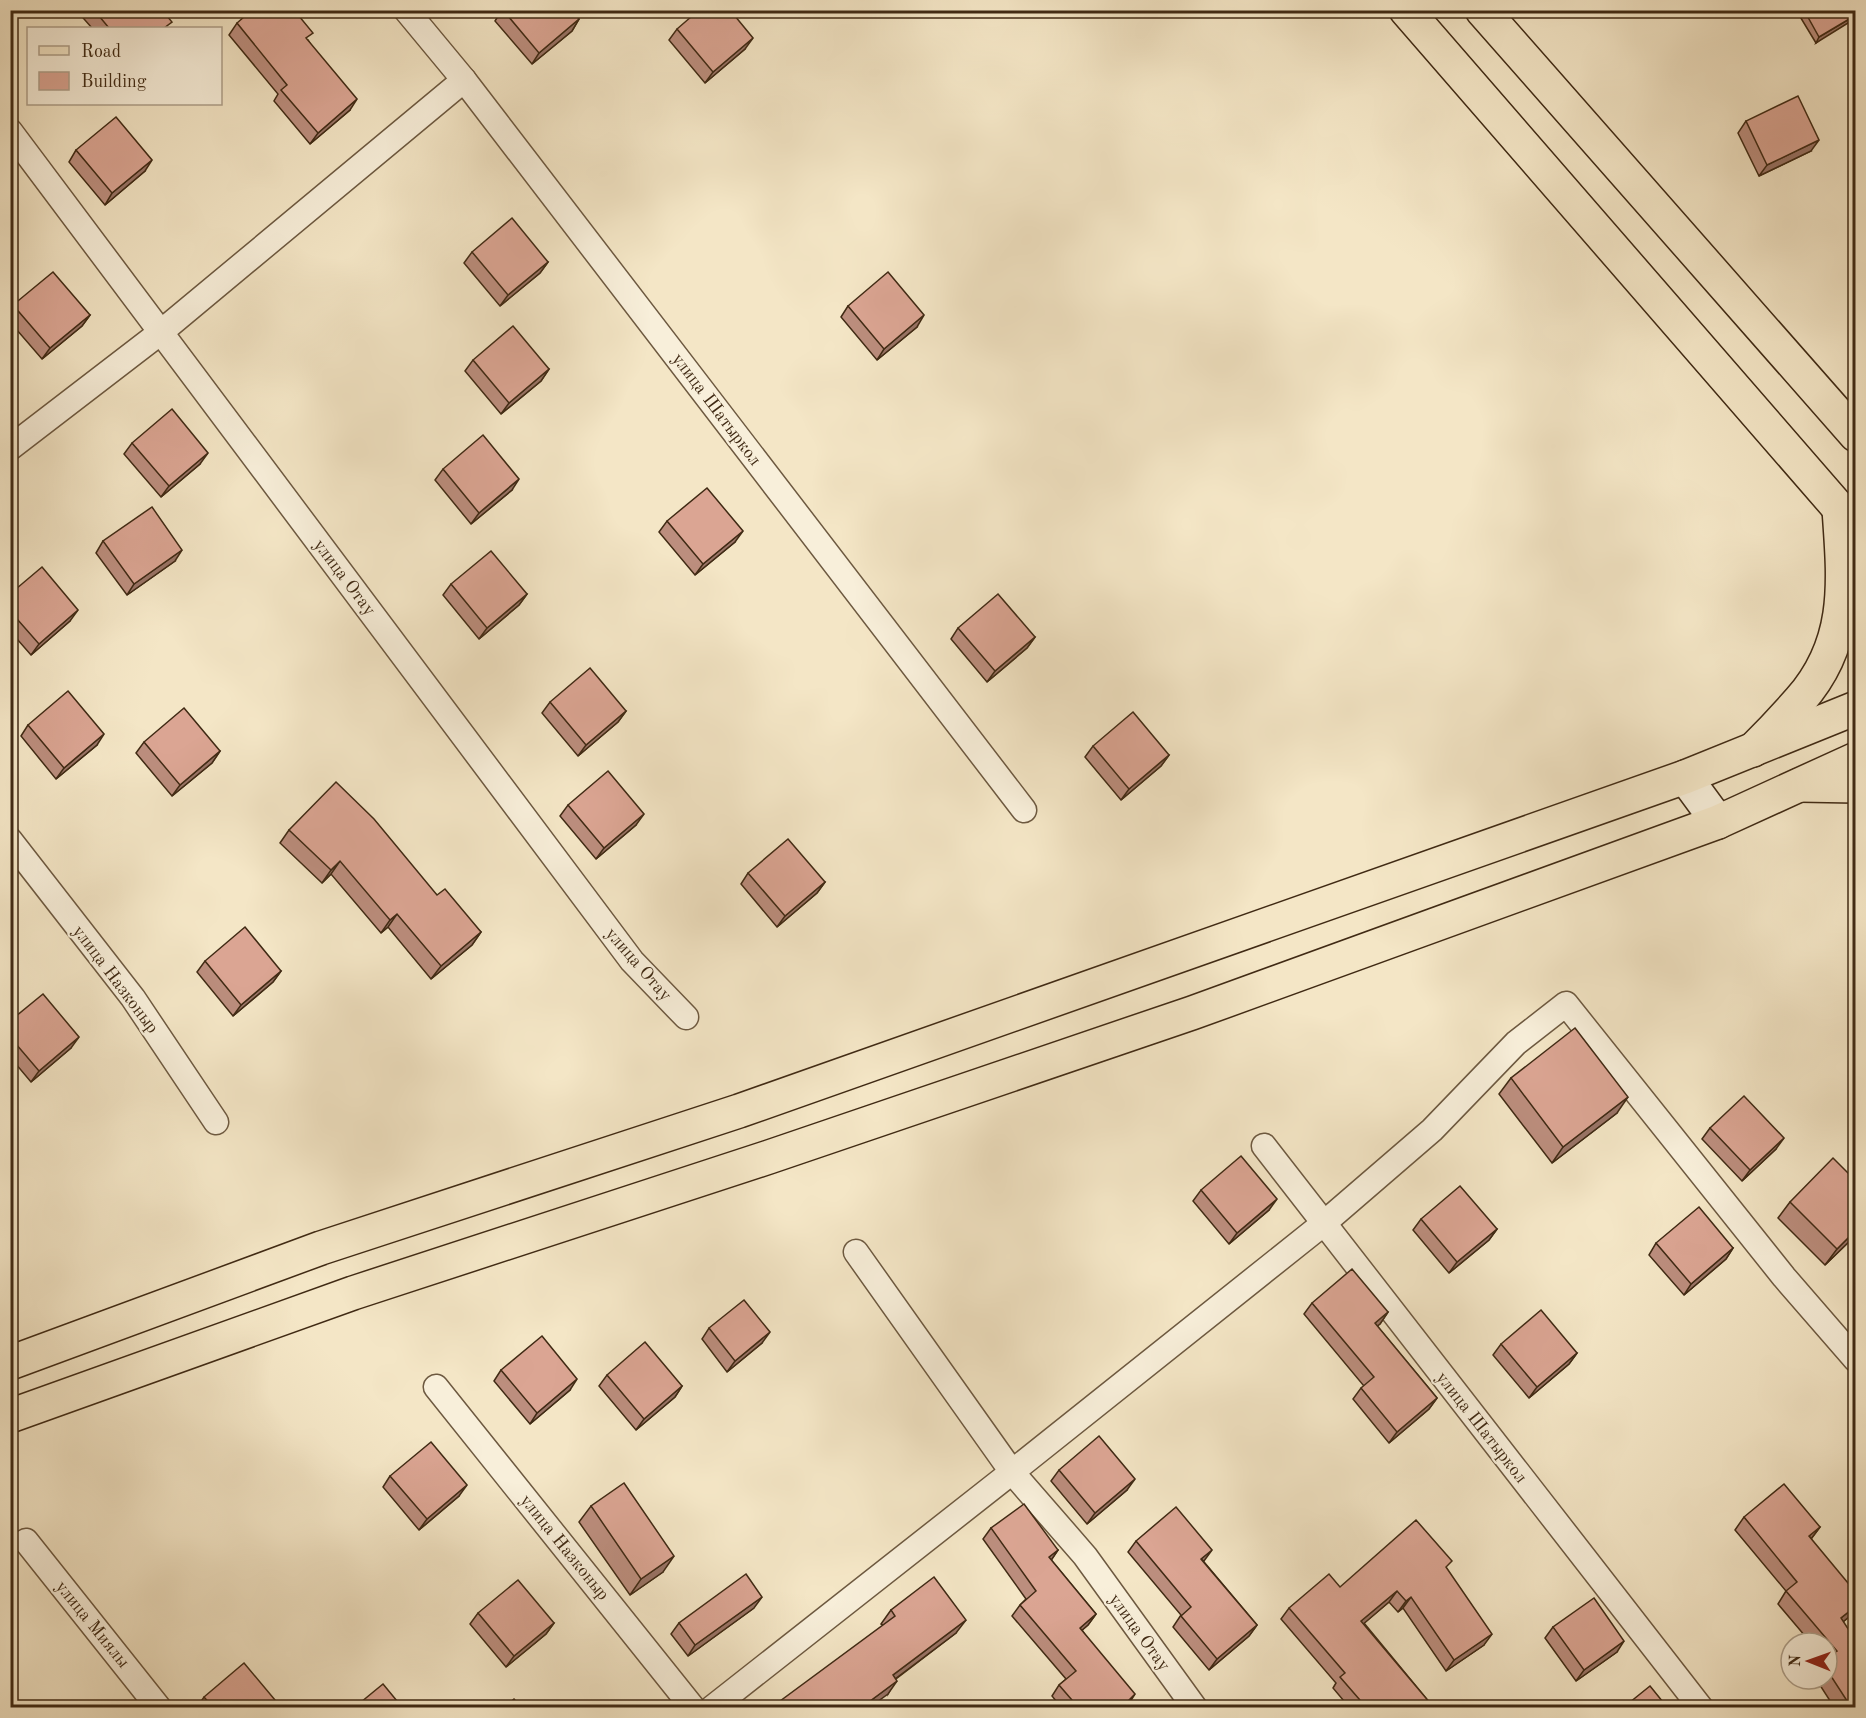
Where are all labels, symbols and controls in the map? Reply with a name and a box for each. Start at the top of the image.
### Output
legend [27,27,222,105]
text: Road [81,43,121,61]
text: Building [81,73,147,91]
street label: улица Шатыркол [668,350,764,469]
street label: улица Отау [310,536,379,620]
street label: улица Назконыр [69,922,162,1037]
street label: улица Отау [602,925,675,1005]
street label: улица Шатыркол [1432,1369,1530,1487]
street label: улица Назконыр [516,1491,612,1604]
street label: улица Миялы [52,1578,133,1672]
street label: улица Отау [1105,1591,1173,1675]
north arrow [1779,1631,1839,1691]
text: N [1788,1654,1804,1667]

